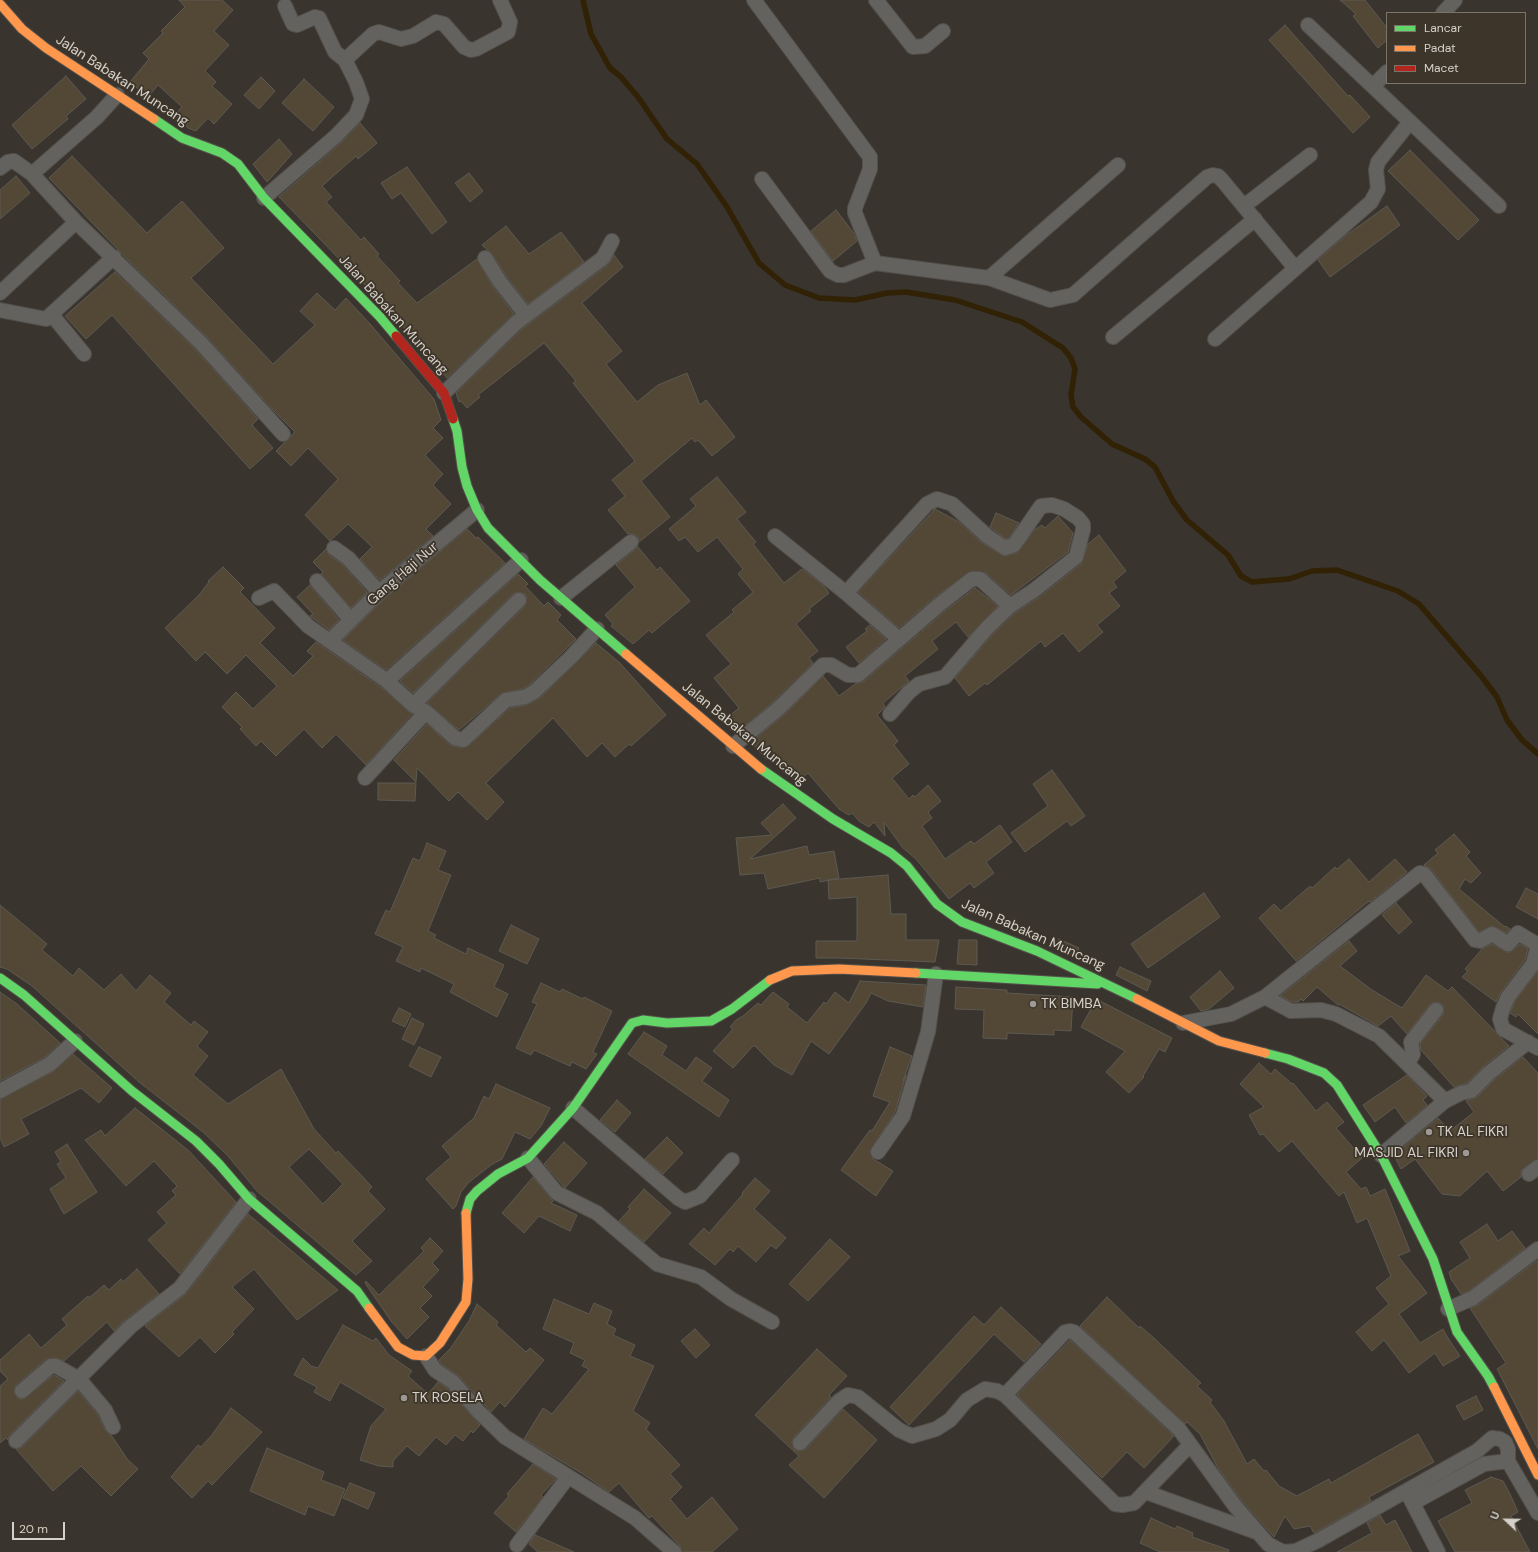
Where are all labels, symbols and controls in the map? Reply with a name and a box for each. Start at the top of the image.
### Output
legend [1386,12,1526,84]
text: Lancar [1424,20,1462,36]
street label: Jalan Babakan Muncang [52,32,192,130]
text: Padat [1424,40,1456,56]
text: Macet [1424,60,1459,76]
street label: Jalan Babakan Muncang [335,252,451,378]
street label: Gang Haji Nur [364,539,442,609]
street label: Jalan Babakan Muncang [678,679,810,789]
street label: Jalan Babakan Muncang [959,896,1107,974]
place label: TK BIMBA [1041,996,1102,1012]
marker: TK BIMBA [1028,999,1038,1009]
place label: TK AL FIKRI [1437,1124,1508,1140]
marker: TK AL FIKRI [1424,1127,1434,1137]
place label: MASJID AL FIKRI [1354,1145,1458,1161]
marker: MASJID AL FIKRI [1461,1148,1471,1158]
place label: TK ROSELA [412,1390,484,1406]
marker: TK ROSELA [399,1393,409,1403]
north arrow [1486,1500,1526,1540]
text: U [1487,1509,1503,1522]
scale bar [14,1514,67,1540]
text: 20 m [19,1521,48,1537]

